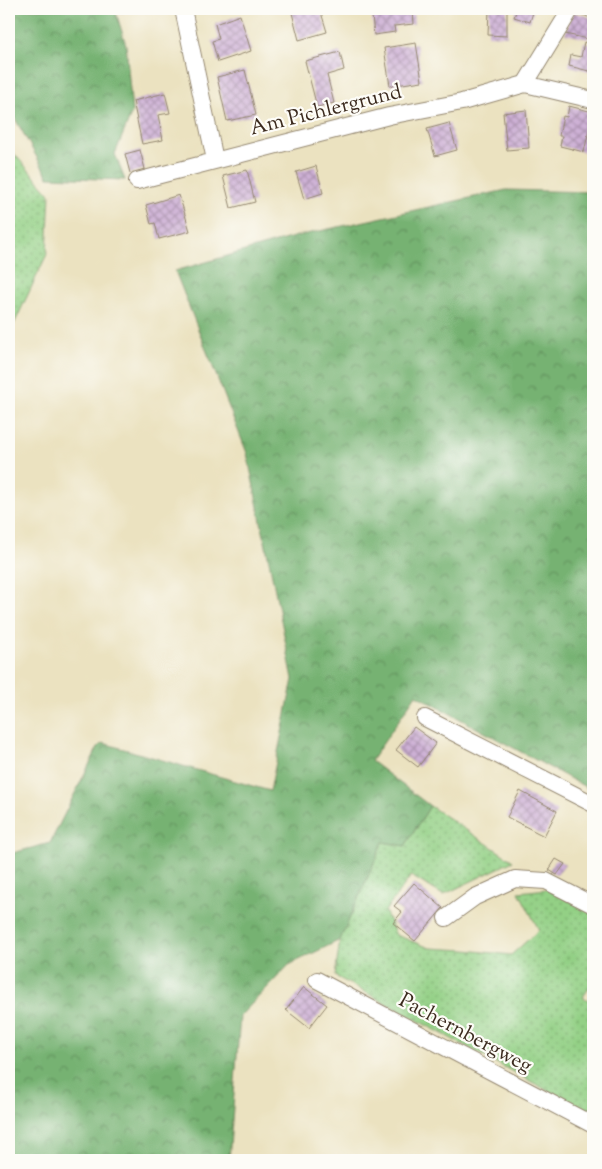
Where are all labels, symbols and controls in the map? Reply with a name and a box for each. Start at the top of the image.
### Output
street label: Am Pichlergrund [247,78,405,144]
street label: Pachernbergweg [393,986,537,1082]

